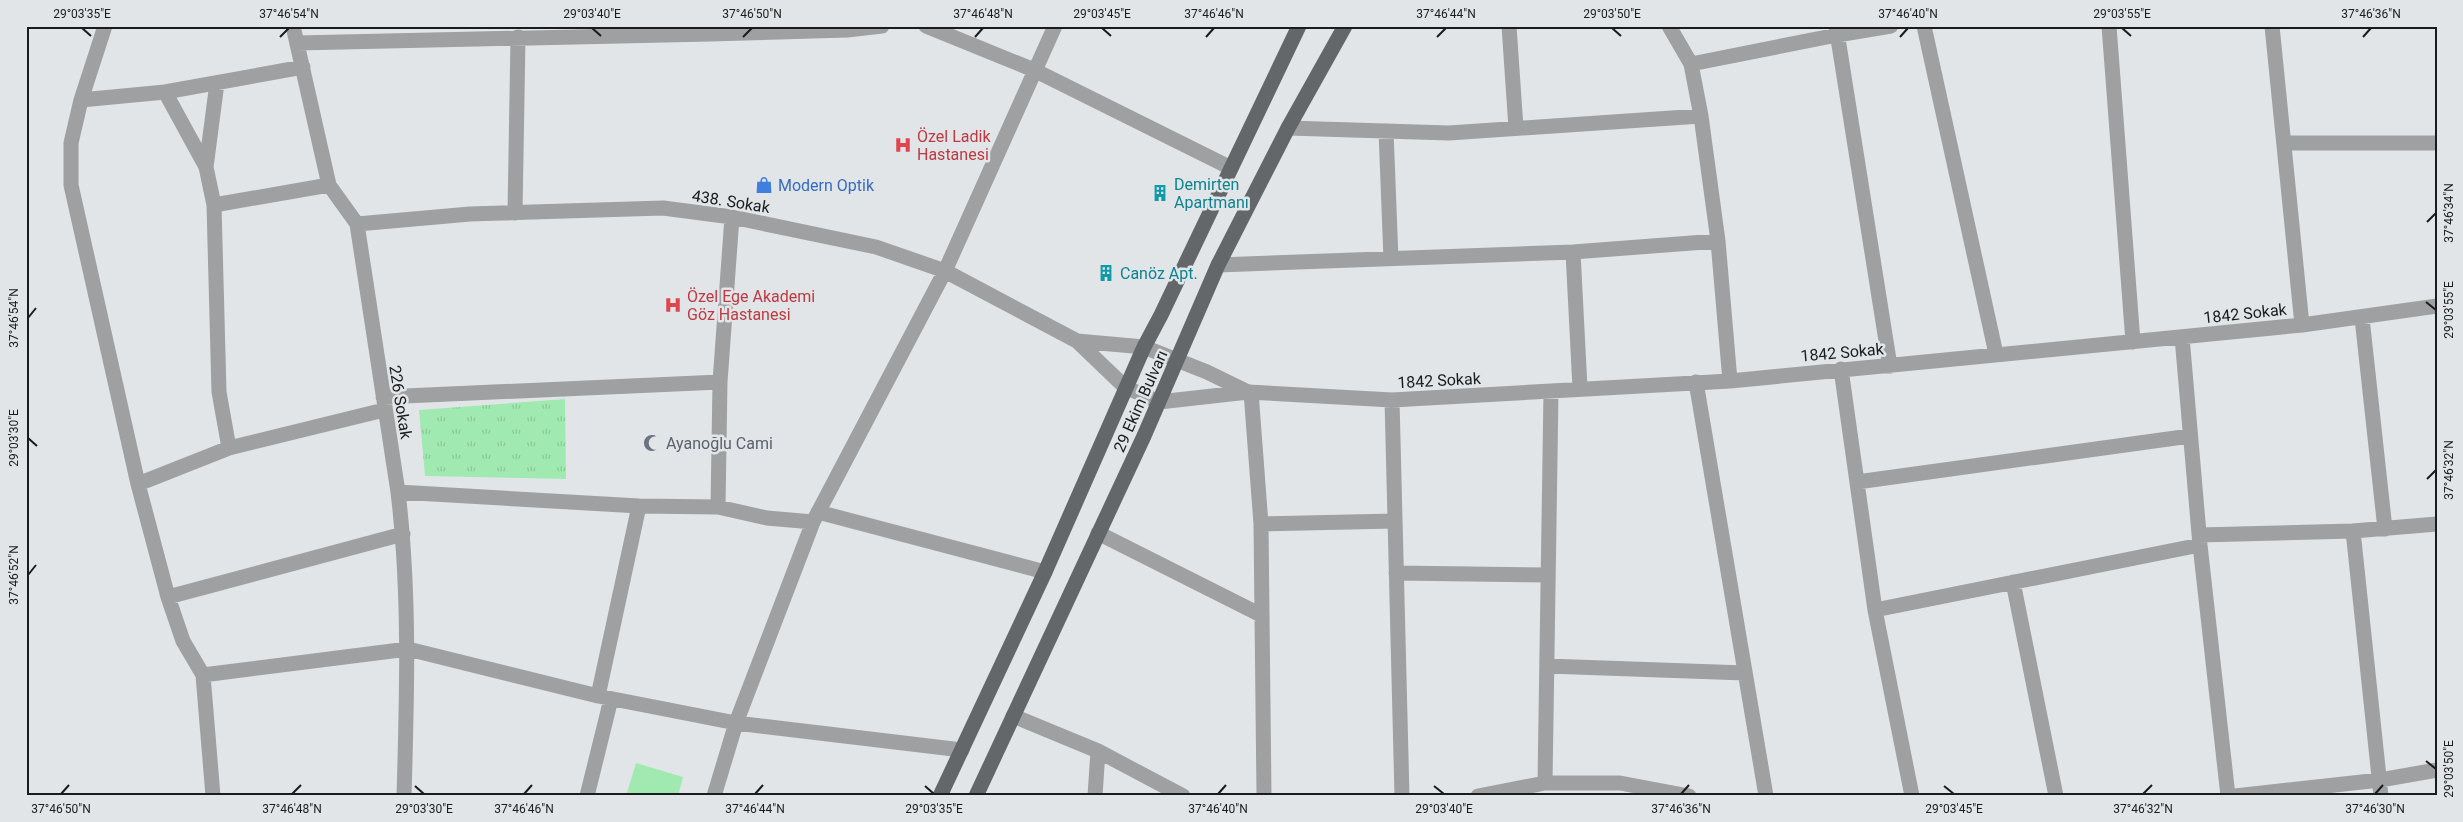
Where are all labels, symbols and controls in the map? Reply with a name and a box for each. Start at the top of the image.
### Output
text: 29°03'35"E [53,7,111,21]
text: 37°46'54"N [259,7,319,21]
text: 29°03'40"E [563,7,621,21]
text: 37°46'50"N [722,7,782,21]
text: 37°46'48"N [953,7,1013,21]
text: 29°03'45"E [1073,7,1131,21]
text: 37°46'46"N [1184,7,1244,21]
text: 37°46'44"N [1416,7,1476,21]
text: 29°03'50"E [1583,7,1641,21]
text: 37°46'40"N [1878,7,1938,21]
text: 29°03'55"E [2093,7,2151,21]
text: 37°46'36"N [2341,7,2401,21]
place label: Özel Ladik Hastanesi [917,127,991,164]
hospital icon: Özel Ladik Hastanesi [893,135,913,155]
shop icon: Modern Optik [754,175,774,195]
place label: Demirten Apartmanı [1174,175,1249,212]
place label: Modern Optik [778,176,875,195]
building icon: Demirten Apartmanı [1150,183,1170,203]
text: 37°46'34"N [2442,183,2456,243]
street label: 438. Sokak [691,186,772,217]
building icon: Canöz Apt. [1096,263,1116,283]
place label: Canöz Apt. [1120,264,1198,283]
text: 29°03'55"E [2442,281,2456,339]
place label: Özel Ege Akademi Göz Hastanesi [687,287,815,324]
text: 37°46'54"N [7,288,21,348]
hospital icon: Özel Ege Akademi Göz Hastanesi [663,295,683,315]
street label: 1842 Sokak [2203,300,2288,327]
street label: 1842 Sokak [1800,339,1885,366]
street label: 29 Ekim Bulvarı [1110,347,1171,455]
street label: 226 Sokak [385,364,416,441]
street label: 1842 Sokak [1397,369,1482,392]
text: 29°03'30"E [7,409,21,467]
mosque icon: Ayanoğlu Cami [642,433,662,453]
place label: Ayanoğlu Cami [666,434,773,453]
text: 37°46'32"N [2442,440,2456,500]
text: 37°46'52"N [7,545,21,605]
text: 29°03'50"E [2442,740,2456,798]
text: 37°46'50"N [31,802,91,816]
text: 37°46'48"N [262,802,322,816]
text: 29°03'30"E [395,802,453,816]
text: 37°46'46"N [494,802,554,816]
text: 37°46'44"N [725,802,785,816]
text: 29°03'35"E [905,802,963,816]
text: 37°46'40"N [1188,802,1248,816]
text: 29°03'40"E [1415,802,1473,816]
text: 37°46'36"N [1651,802,1711,816]
text: 29°03'45"E [1925,802,1983,816]
text: 37°46'32"N [2113,802,2173,816]
text: 37°46'30"N [2345,802,2405,816]

